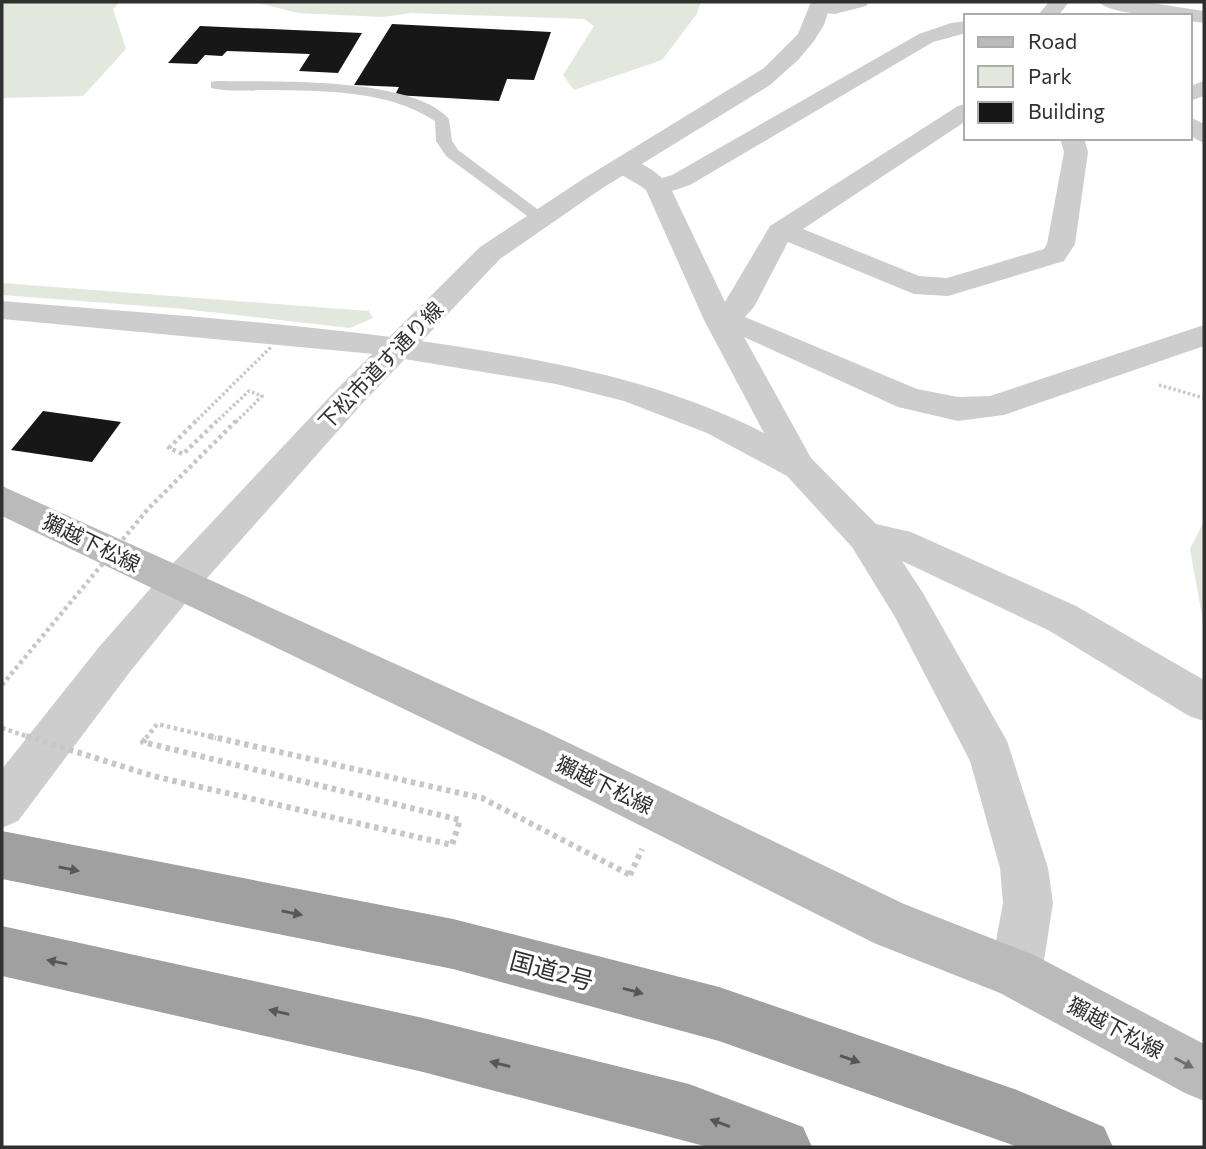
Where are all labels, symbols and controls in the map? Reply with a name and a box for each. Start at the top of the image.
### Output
legend [964,14,1192,140]
text: Road [1028,28,1077,53]
text: Park [1028,63,1072,88]
text: Building [1028,98,1105,123]
street label: 下松市道す通り線 [313,296,447,434]
street label: 獺越下松線 [39,508,145,576]
street label: 獺越下松線 [552,750,658,818]
one-way arrow [58,864,80,875]
one-way arrow [281,908,303,919]
street label: 国道2号 [507,945,597,995]
one-way arrow [46,957,68,968]
one-way arrow [622,986,644,997]
street label: 獺越下松線 [1064,991,1168,1063]
one-way arrow [268,1006,290,1017]
one-way arrow [839,1054,860,1065]
one-way arrow [1174,1057,1194,1069]
one-way arrow [489,1058,511,1069]
one-way arrow [709,1118,730,1129]

